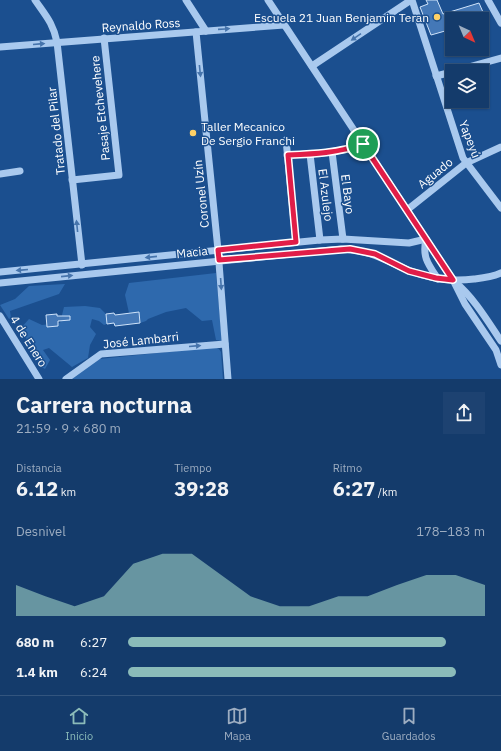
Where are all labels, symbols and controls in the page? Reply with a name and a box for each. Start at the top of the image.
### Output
place label: Escuela 21 Juan Benjamin Teran [254,10,429,25]
marker: Escuela 21 Juan Benjamin Teran [432,12,442,22]
north arrow [445,12,489,56]
map controls [445,12,489,108]
street label: Reynaldo Ross [101,15,181,35]
one-way arrow [218,26,230,33]
one-way arrow [350,33,361,41]
one-way arrow [33,40,45,47]
street label: Pasaje Etchevehere [87,54,113,161]
button: layers [445,64,489,108]
one-way arrow [196,65,203,77]
street label: Tratado del Pilar [44,86,68,176]
street label: Yapeyú [456,118,484,160]
place label: Taller Mecanico De Sergio Franchi [201,119,295,148]
pin [346,127,380,161]
marker: Taller Mecanico De Sergio Franchi [188,128,198,138]
icon: arrive [352,133,374,155]
street label: Aguado [414,154,456,192]
street label: Coronel Uzín [190,159,212,229]
street label: El Azulejo [315,168,337,222]
street label: El Bayo [338,173,358,215]
one-way arrow [74,220,81,232]
street label: Macia [175,243,209,261]
one-way arrow [145,254,157,261]
one-way arrow [16,267,28,274]
one-way arrow [61,273,73,279]
one-way arrow [217,278,224,290]
street label: 4 de Enero [7,312,51,370]
street label: José Lambarri [102,329,180,351]
one-way arrow [189,343,201,350]
text: Carrera nocturna [16,390,192,419]
button: share [443,392,485,434]
text: 21:59 · 9 × 680 m [16,420,121,437]
text: Distancia [16,461,62,475]
text: Tiempo [174,461,212,475]
text: Ritmo [333,461,362,475]
text: 6.12 [16,475,58,502]
text: 39:28 [174,475,229,502]
text: 6:27 [333,475,375,502]
text: km [58,485,76,499]
text: /km [375,485,397,499]
text: Desnivel [16,523,66,540]
text: 178–183 m [416,523,485,540]
text: 680 m [16,634,54,651]
text: 6:27 [80,634,107,651]
text: 1.4 km [16,664,58,681]
text: 6:24 [80,664,107,681]
tab: Inicio [65,705,93,743]
tab: Mapa [224,705,251,743]
tab: Guardados [382,705,436,743]

